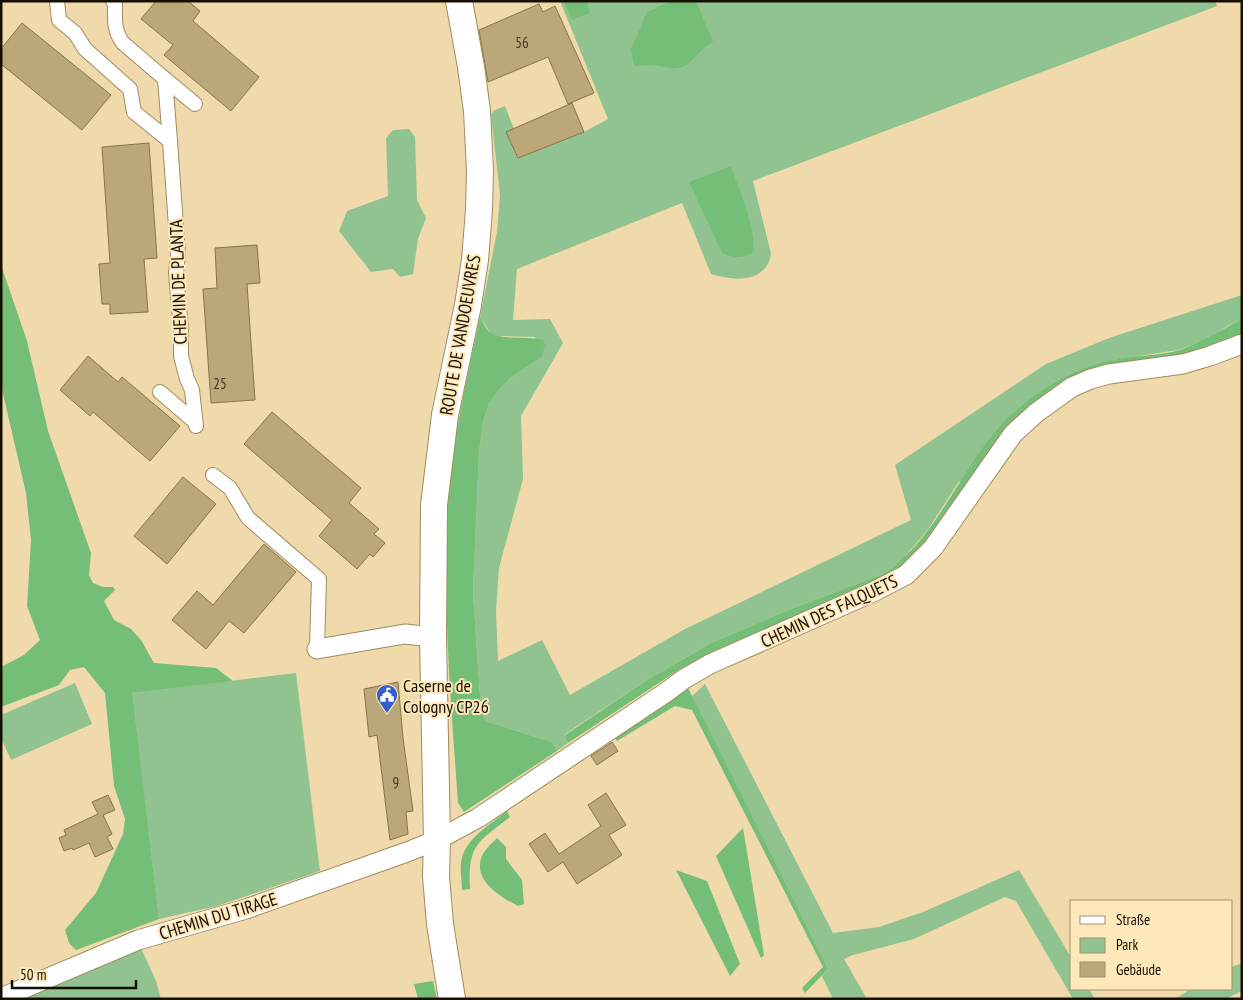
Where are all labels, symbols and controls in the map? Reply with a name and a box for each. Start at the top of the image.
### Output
house number: 56 [515,33,529,52]
street label: CHEMIN DE PLANTA [164,219,192,345]
street label: ROUTE DE VANDOEUVRES [435,253,485,417]
house number: 25 [213,374,227,393]
street label: CHEMIN DES FALQUETS [757,569,901,653]
place label: Caserne de Cologny CP26 [403,674,489,718]
public building icon: Caserne de Cologny CP26 [375,683,399,714]
house number: 9 [393,773,399,792]
street label: CHEMIN DU TIRAGE [156,887,280,945]
legend [1070,900,1233,990]
text: Straße [1116,910,1150,929]
text: Park [1116,935,1138,954]
scale bar [12,958,136,990]
text: Gebäude [1116,960,1161,979]
text: 50 m [20,965,46,984]

